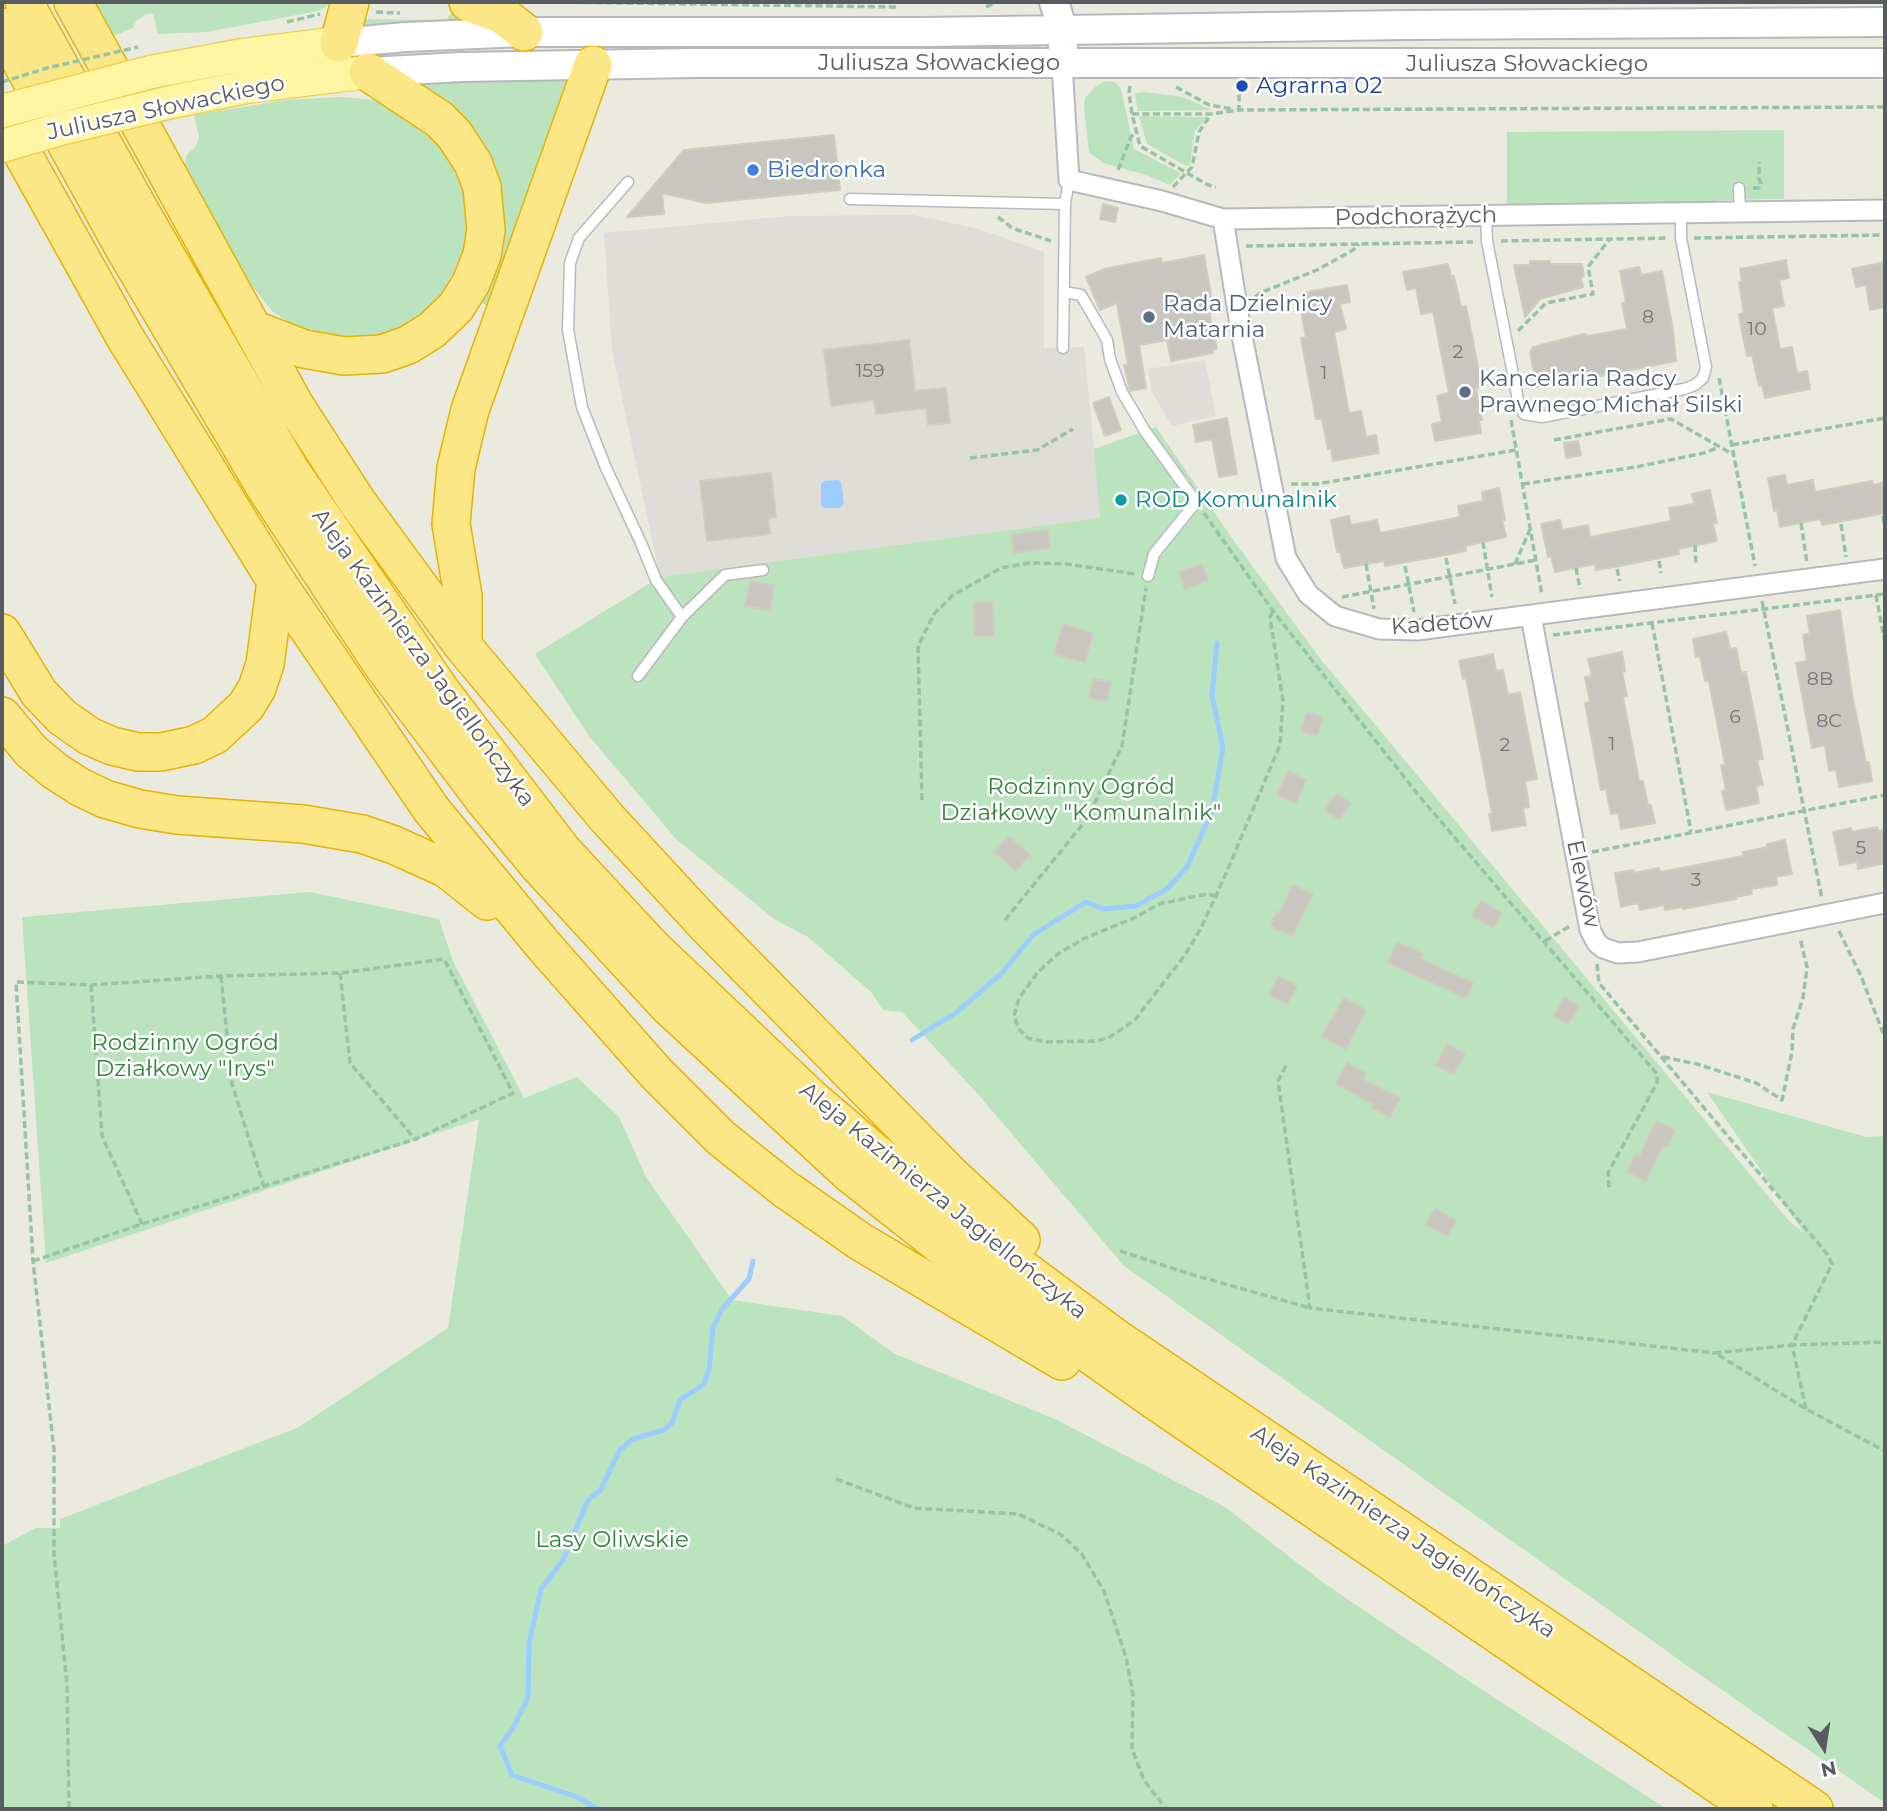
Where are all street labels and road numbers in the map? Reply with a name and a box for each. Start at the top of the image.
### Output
street label: Juliusza Słowackiego [818,49,1060,77]
street label: Juliusza Słowackiego [1406,50,1648,78]
street label: Juliusza Słowackiego [45,69,287,147]
street label: Podchorążych [1334,202,1498,232]
street label: Aleja Kazimierza Jagiellończyka [305,504,541,812]
street label: Kadetów [1390,607,1494,641]
street label: Elewów [1560,837,1606,931]
street label: Aleja Kazimierza Jagiellończyka [794,1076,1092,1326]
street label: Aleja Kazimierza Jagiellończyka [1245,1419,1561,1645]

